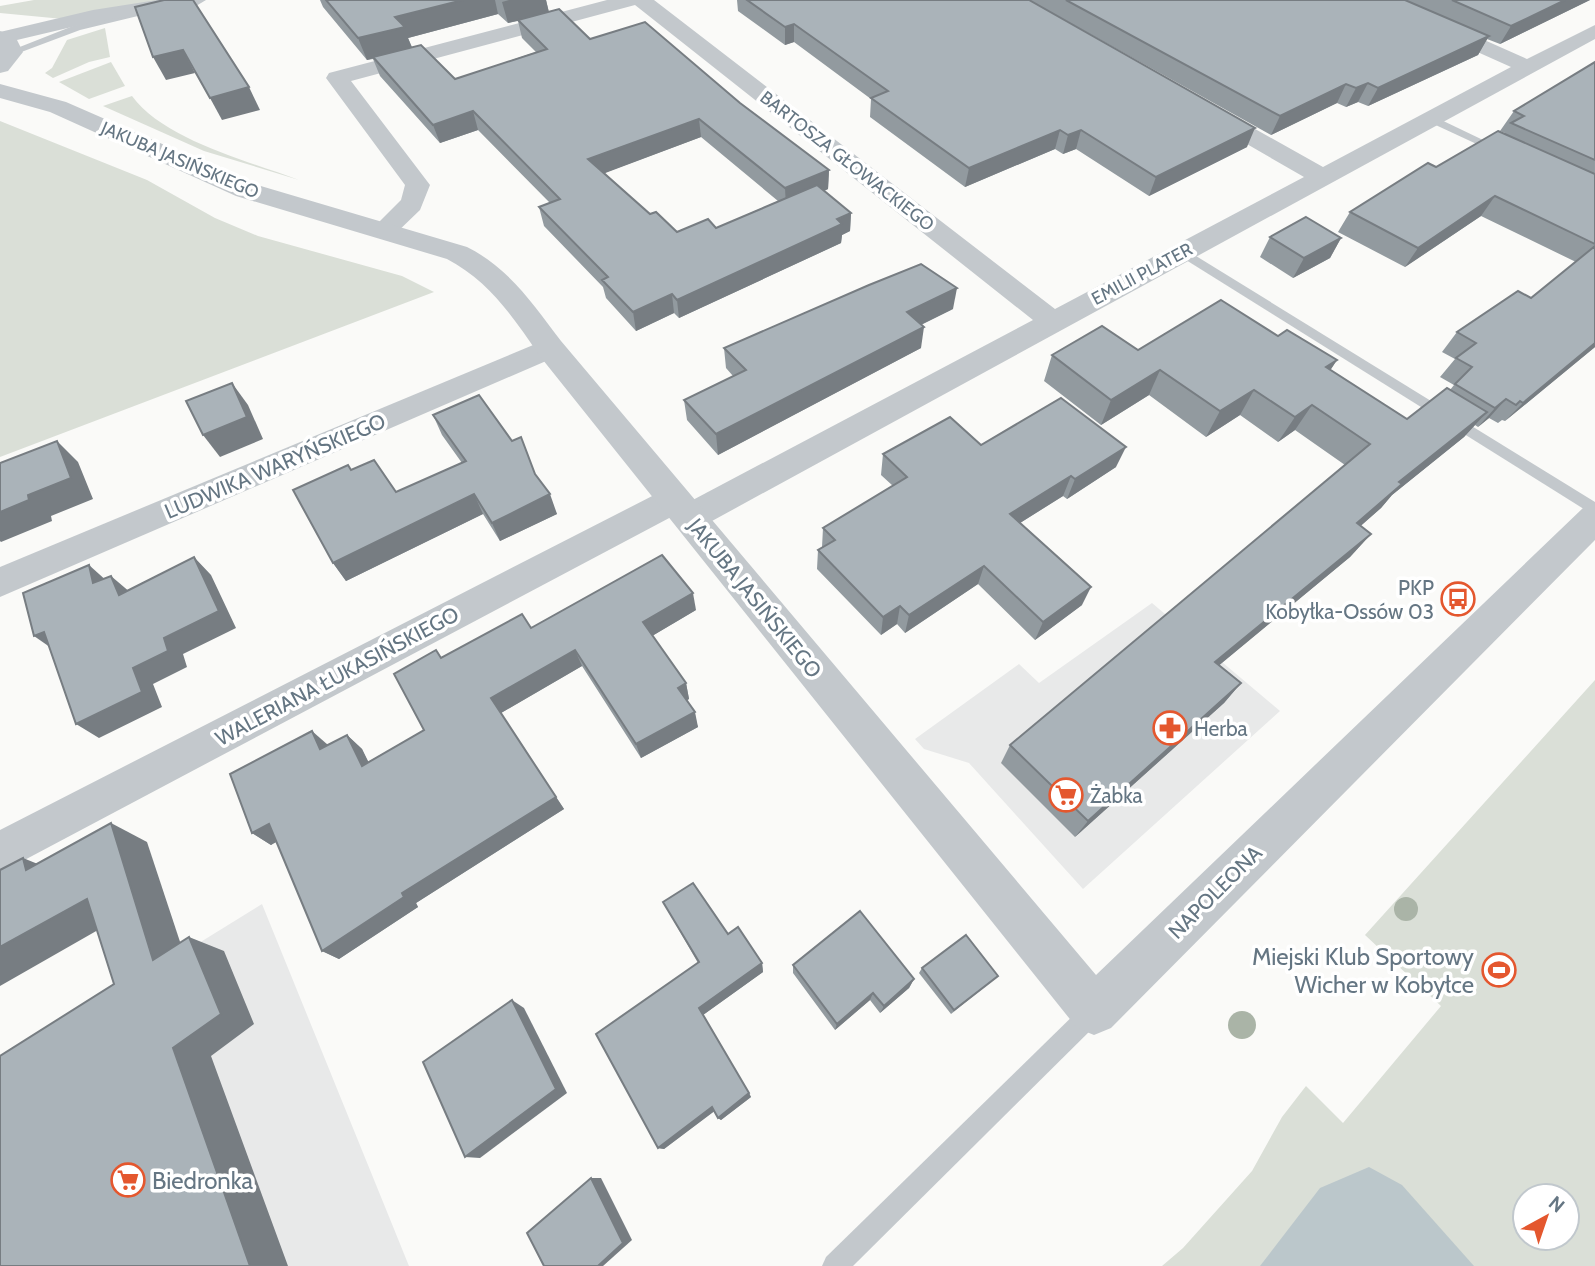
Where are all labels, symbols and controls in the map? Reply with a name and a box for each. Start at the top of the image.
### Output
street label: BARTOSZA GŁOWACKIEGO [756,86,938,236]
street label: JAKUBA JASIŃSKIEGO [97,116,262,203]
street label: EMILII PLATER [1088,238,1196,310]
street label: LUDWIKA WARYŃSKIEGO [161,408,389,524]
street label: JAKUBA JASIŃSKIEGO [683,513,827,683]
place label: PKP Kobyłka-Ossów 03 [1265,575,1434,624]
bus stop icon: PKP Kobyłka-Ossów 03 [1439,580,1477,618]
street label: WALERIANA ŁUKASIŃSKIEGO [211,601,463,751]
pharmacy icon: Herba [1151,709,1189,747]
place label: Herba [1194,716,1248,741]
supermarket icon: Żabka [1047,776,1085,814]
place label: Żabka [1090,783,1143,808]
street label: NAPOLEONA [1163,840,1267,944]
place label: Miejski Klub Sportowy Wicher w Kobyłce [1252,942,1474,999]
sports icon: Miejski Klub Sportowy Wicher w Kobyłce [1480,951,1518,989]
supermarket icon: Biedronka [109,1161,147,1199]
place label: Biedronka [152,1166,253,1195]
north arrow [1511,1182,1581,1252]
text: N [1544,1191,1569,1217]

